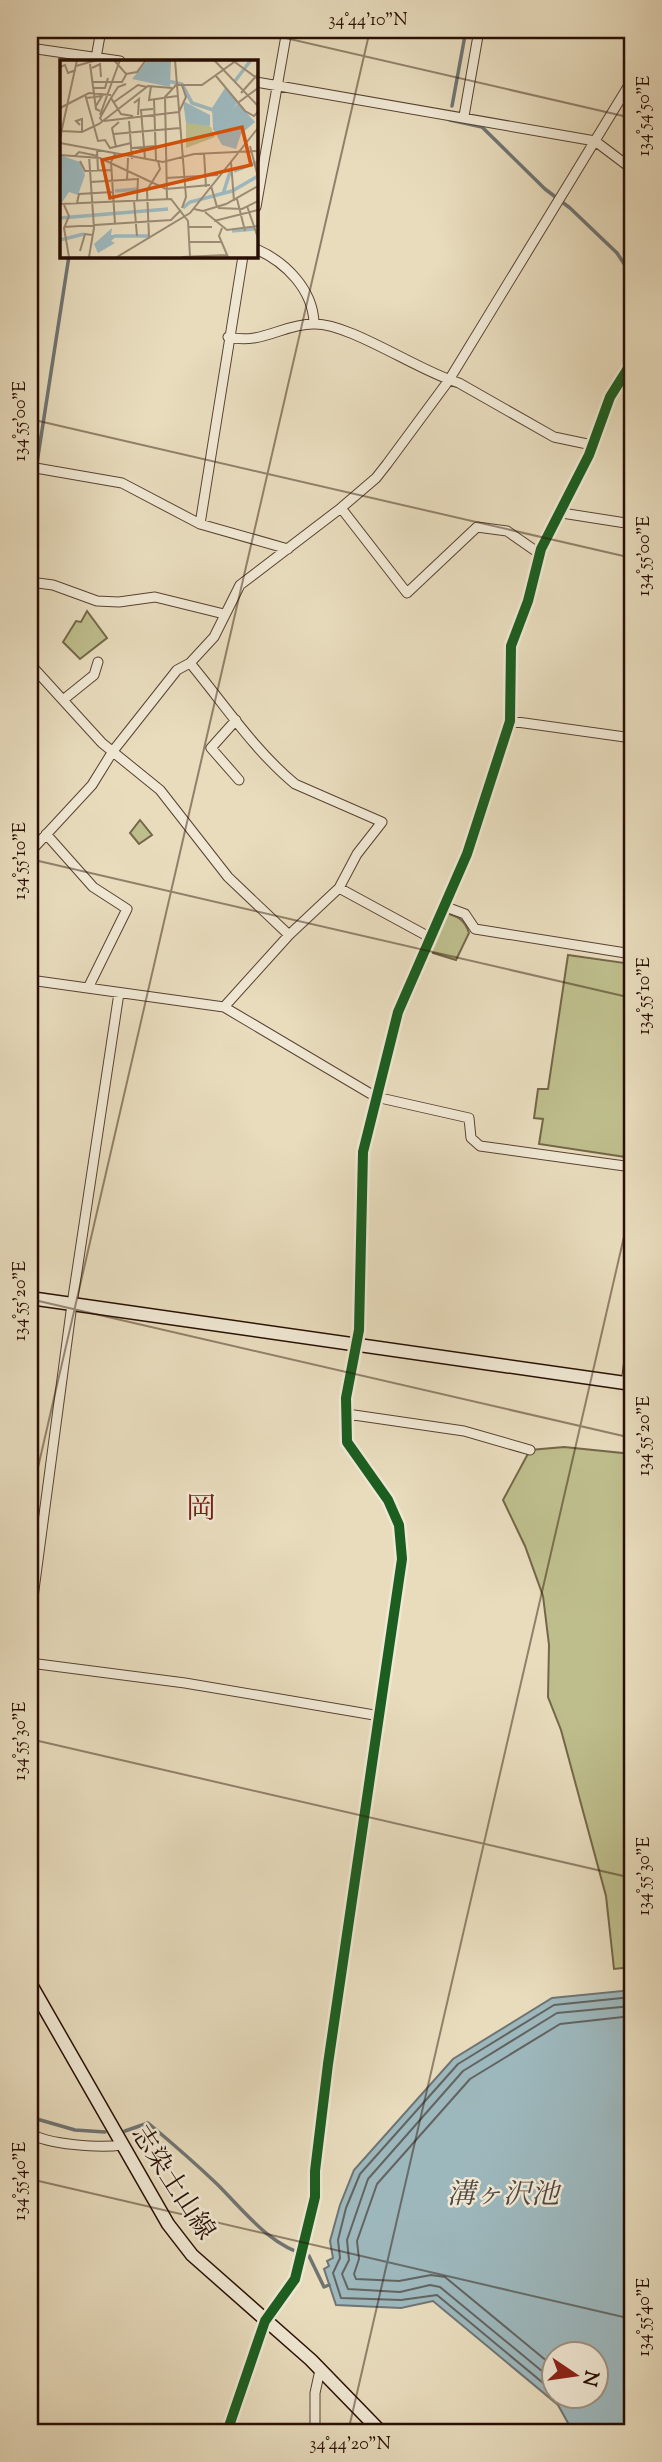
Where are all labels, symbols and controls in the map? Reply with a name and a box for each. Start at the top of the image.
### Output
text: 34°44'10"N [328,8,408,34]
inset map [60,60,257,257]
text: 134°54'50"E [632,76,658,156]
text: 134°55'00"E [8,381,34,461]
text: 134°55'00"E [632,516,658,596]
text: 134°55'10"E [8,822,34,900]
text: 134°55'10"E [632,957,658,1035]
text: 134°55'20"E [8,1261,34,1341]
text: 134°55'20"E [632,1396,658,1476]
district label: 岡 [186,1489,216,1532]
text: 134°55'30"E [8,1701,34,1780]
text: 134°55'30"E [632,1836,658,1915]
street label: 志染土山線 [121,2119,223,2248]
text: 134°55'40"E [8,2141,34,2220]
water label: 溝ヶ沢池 [447,2176,562,2216]
text: 134°55'40"E [632,2277,658,2356]
north arrow [540,2340,610,2410]
text: N [574,2368,604,2389]
text: 34°44'20"N [309,2432,391,2458]

